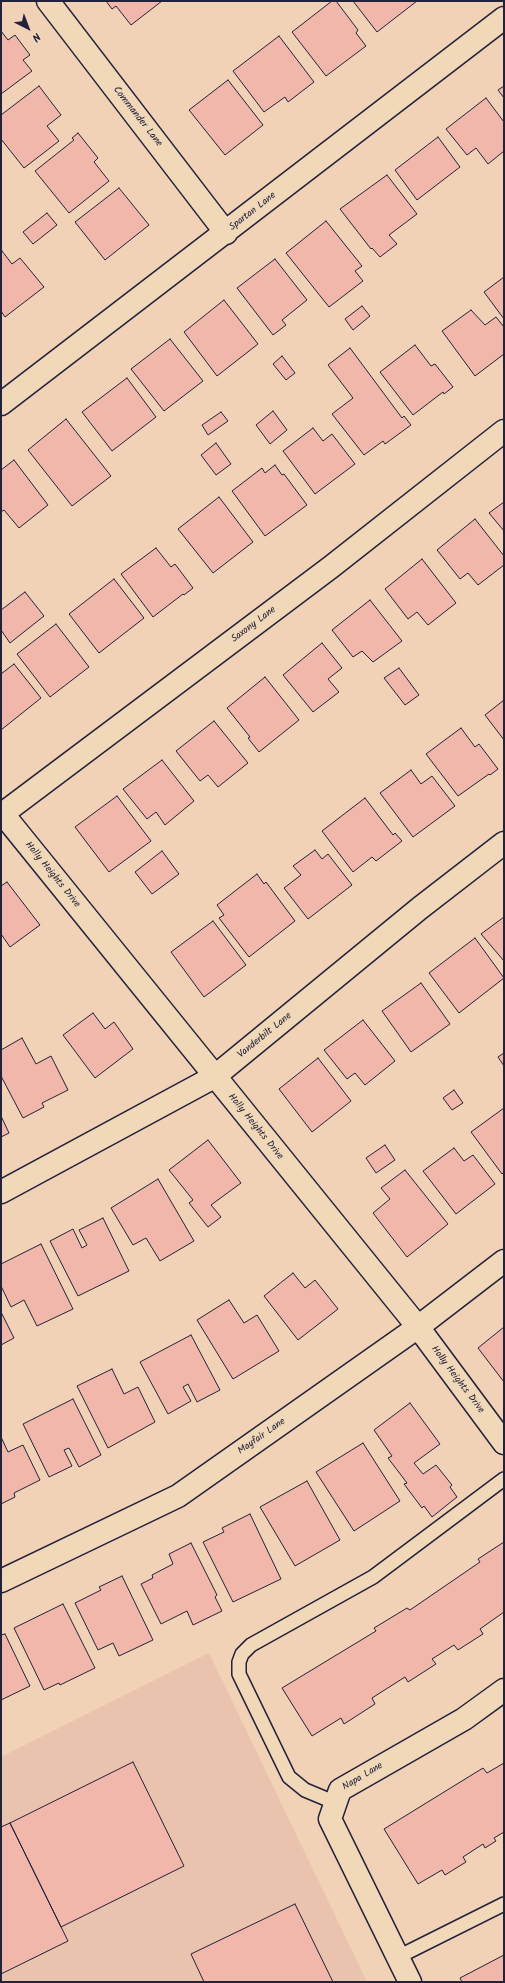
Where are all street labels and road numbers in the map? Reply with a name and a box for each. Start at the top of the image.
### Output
street label: Commander Lane [110,84,164,150]
street label: Spartan Lane [227,190,279,234]
street label: Saxony Lane [229,604,279,646]
street label: Holly Heights Drive [22,840,82,910]
street label: Vanderbilt Lane [236,1011,294,1061]
street label: Holly Heights Drive [225,1092,285,1162]
street label: Holly Heights Drive [428,1344,486,1416]
street label: Mayfair Lane [236,1416,288,1458]
street label: Napa Lane [341,1760,385,1794]

